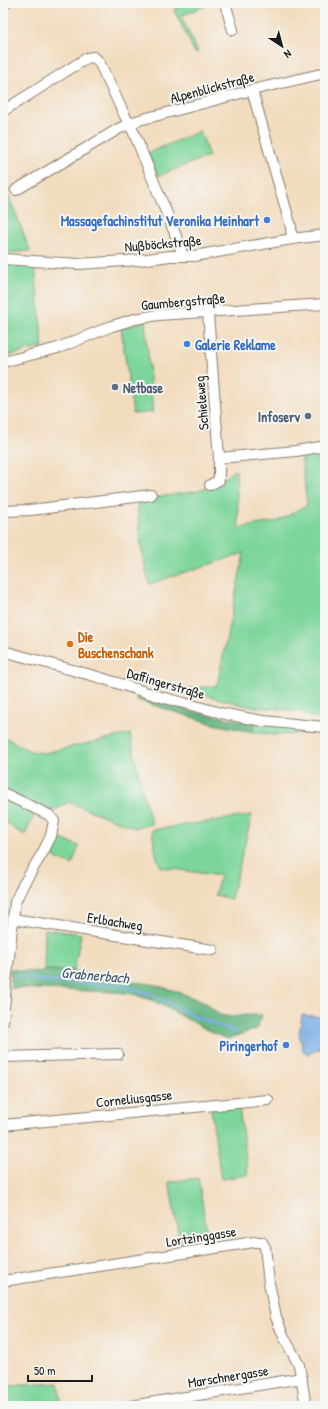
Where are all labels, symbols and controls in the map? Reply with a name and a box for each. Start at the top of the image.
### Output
north arrow [262,26,302,66]
text: N [281,47,294,62]
street label: Alpenblickstraße [168,67,257,108]
place label: Massagefachinstitut Veronika Meinhart [61,211,260,232]
marker: Massagefachinstitut Veronika Meinhart [262,215,272,225]
street label: Nußböckstraße [124,230,203,257]
street label: Gaumbergstraße [140,288,226,315]
place label: Galerie Reklame [195,335,276,354]
marker: Galerie Reklame [182,339,192,349]
street label: Schieleweg [189,375,214,431]
place label: Netbase [123,378,163,397]
marker: Netbase [110,382,120,392]
place label: Infoserv [258,407,300,426]
marker: Infoserv [303,411,313,421]
place label: Die Buschenschank [78,627,154,662]
marker: Die Buschenschank [65,639,75,649]
street label: Daffingerstraße [125,663,208,704]
street label: Erlbachweg [86,907,144,936]
water label: Grabnerbach [60,962,131,989]
place label: Piringerhof [220,1036,279,1057]
marker: Piringerhof [281,1040,291,1050]
street label: Corneliusgasse [95,1085,174,1112]
street label: Lortzinggasse [165,1221,238,1252]
scale bar [28,1357,92,1383]
street label: Marschnergasse [186,1360,270,1393]
text: 50 m [34,1362,55,1379]

